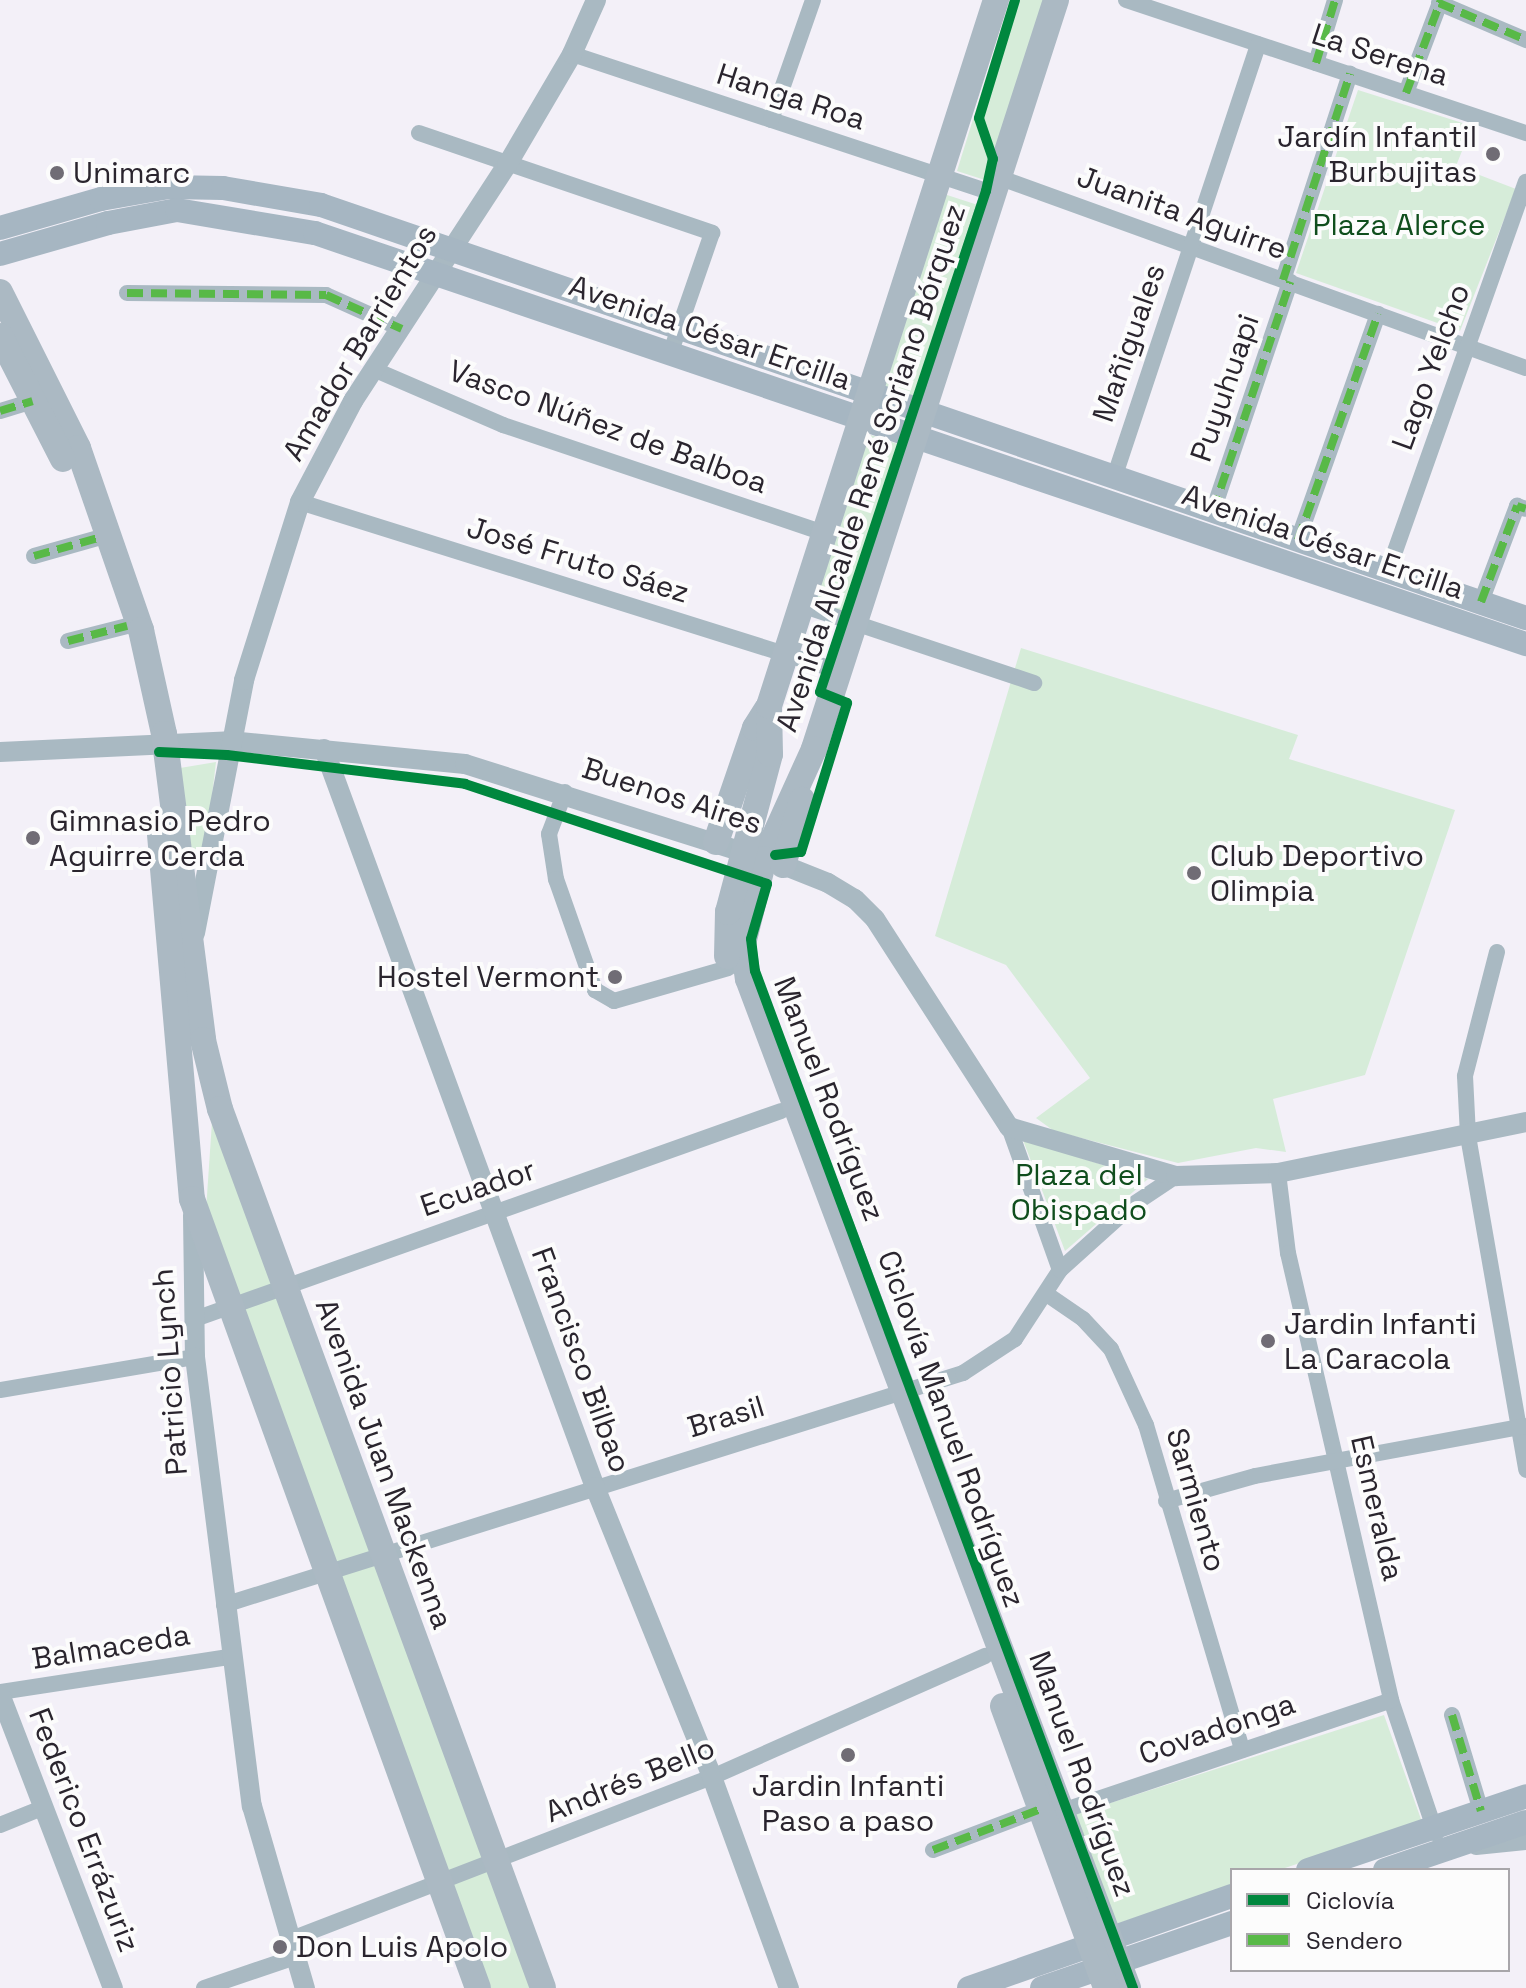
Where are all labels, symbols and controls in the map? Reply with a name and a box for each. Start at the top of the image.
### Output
street label: La Serena [1307,16,1453,94]
street label: Hanga Roa [712,56,870,138]
place label: Jardín Infantil Burbujitas [1277,119,1477,190]
marker: Jardín Infantil Burbujitas [1484,145,1502,163]
place label: Unimarc [73,155,190,191]
street label: Juanita Aguirre [1072,158,1292,268]
marker: Unimarc [48,164,66,182]
street label: Avenida Alcalde René Soriano Bórquez [768,199,974,737]
park label: Plaza Alerce [1312,207,1486,243]
street label: Amador Barrientos [275,219,445,467]
street label: Mañiguales [1085,259,1173,427]
street label: Avenida César Ercilla [564,268,856,398]
street label: Lago Yelcho [1384,279,1478,455]
street label: Puyuhuapi [1183,310,1267,466]
street label: Vasco Núñez de Balboa [444,353,772,501]
street label: Avenida César Ercilla [1177,477,1469,607]
street label: José Fruto Sáez [463,509,693,611]
street label: Buenos Aires [578,750,766,842]
place label: Gimnasio Pedro Aguirre Cerda [49,803,271,874]
marker: Gimnasio Pedro Aguirre Cerda [24,829,42,847]
place label: Club Deportivo Olimpia [1210,838,1424,908]
marker: Club Deportivo Olimpia [1185,864,1203,882]
place label: Hostel Vermont [377,959,599,995]
marker: Hostel Vermont [606,968,624,986]
street label: Manuel Rodríguez [766,972,892,1226]
street label: Ecuador [416,1152,540,1224]
park label: Plaza del Obispado [1011,1157,1147,1228]
street label: Francisco Bilbao [524,1242,638,1478]
street label: Ciclovía Manuel Rodríguez [870,1246,1032,1612]
street label: Patricio Lynch [145,1267,195,1477]
street label: Avenida Juan Mackenna [308,1294,460,1634]
place label: Jardin Infanti La Caracola [1284,1306,1476,1376]
marker: Jardin Infanti La Caracola [1259,1332,1277,1350]
street label: Brasil [683,1388,769,1446]
street label: Sarmiento [1158,1424,1234,1576]
street label: Esmeralda [1343,1432,1411,1584]
street label: Balmaceda [29,1617,193,1677]
street label: Manuel Rodríguez [1021,1646,1143,1902]
street label: Covadonga [1134,1686,1300,1772]
street label: Federico Errázuriz [21,1703,147,1957]
street label: Andrés Bello [540,1730,720,1830]
marker: Jardin Infanti Paso a paso [839,1746,857,1764]
place label: Jardin Infanti Paso a paso [752,1768,944,1838]
legend [1230,1868,1510,1972]
text: Ciclovía [1306,1885,1394,1916]
text: Sendero [1306,1925,1403,1956]
place label: Don Luis Apolo [296,1929,509,1965]
marker: Don Luis Apolo [271,1938,289,1956]

